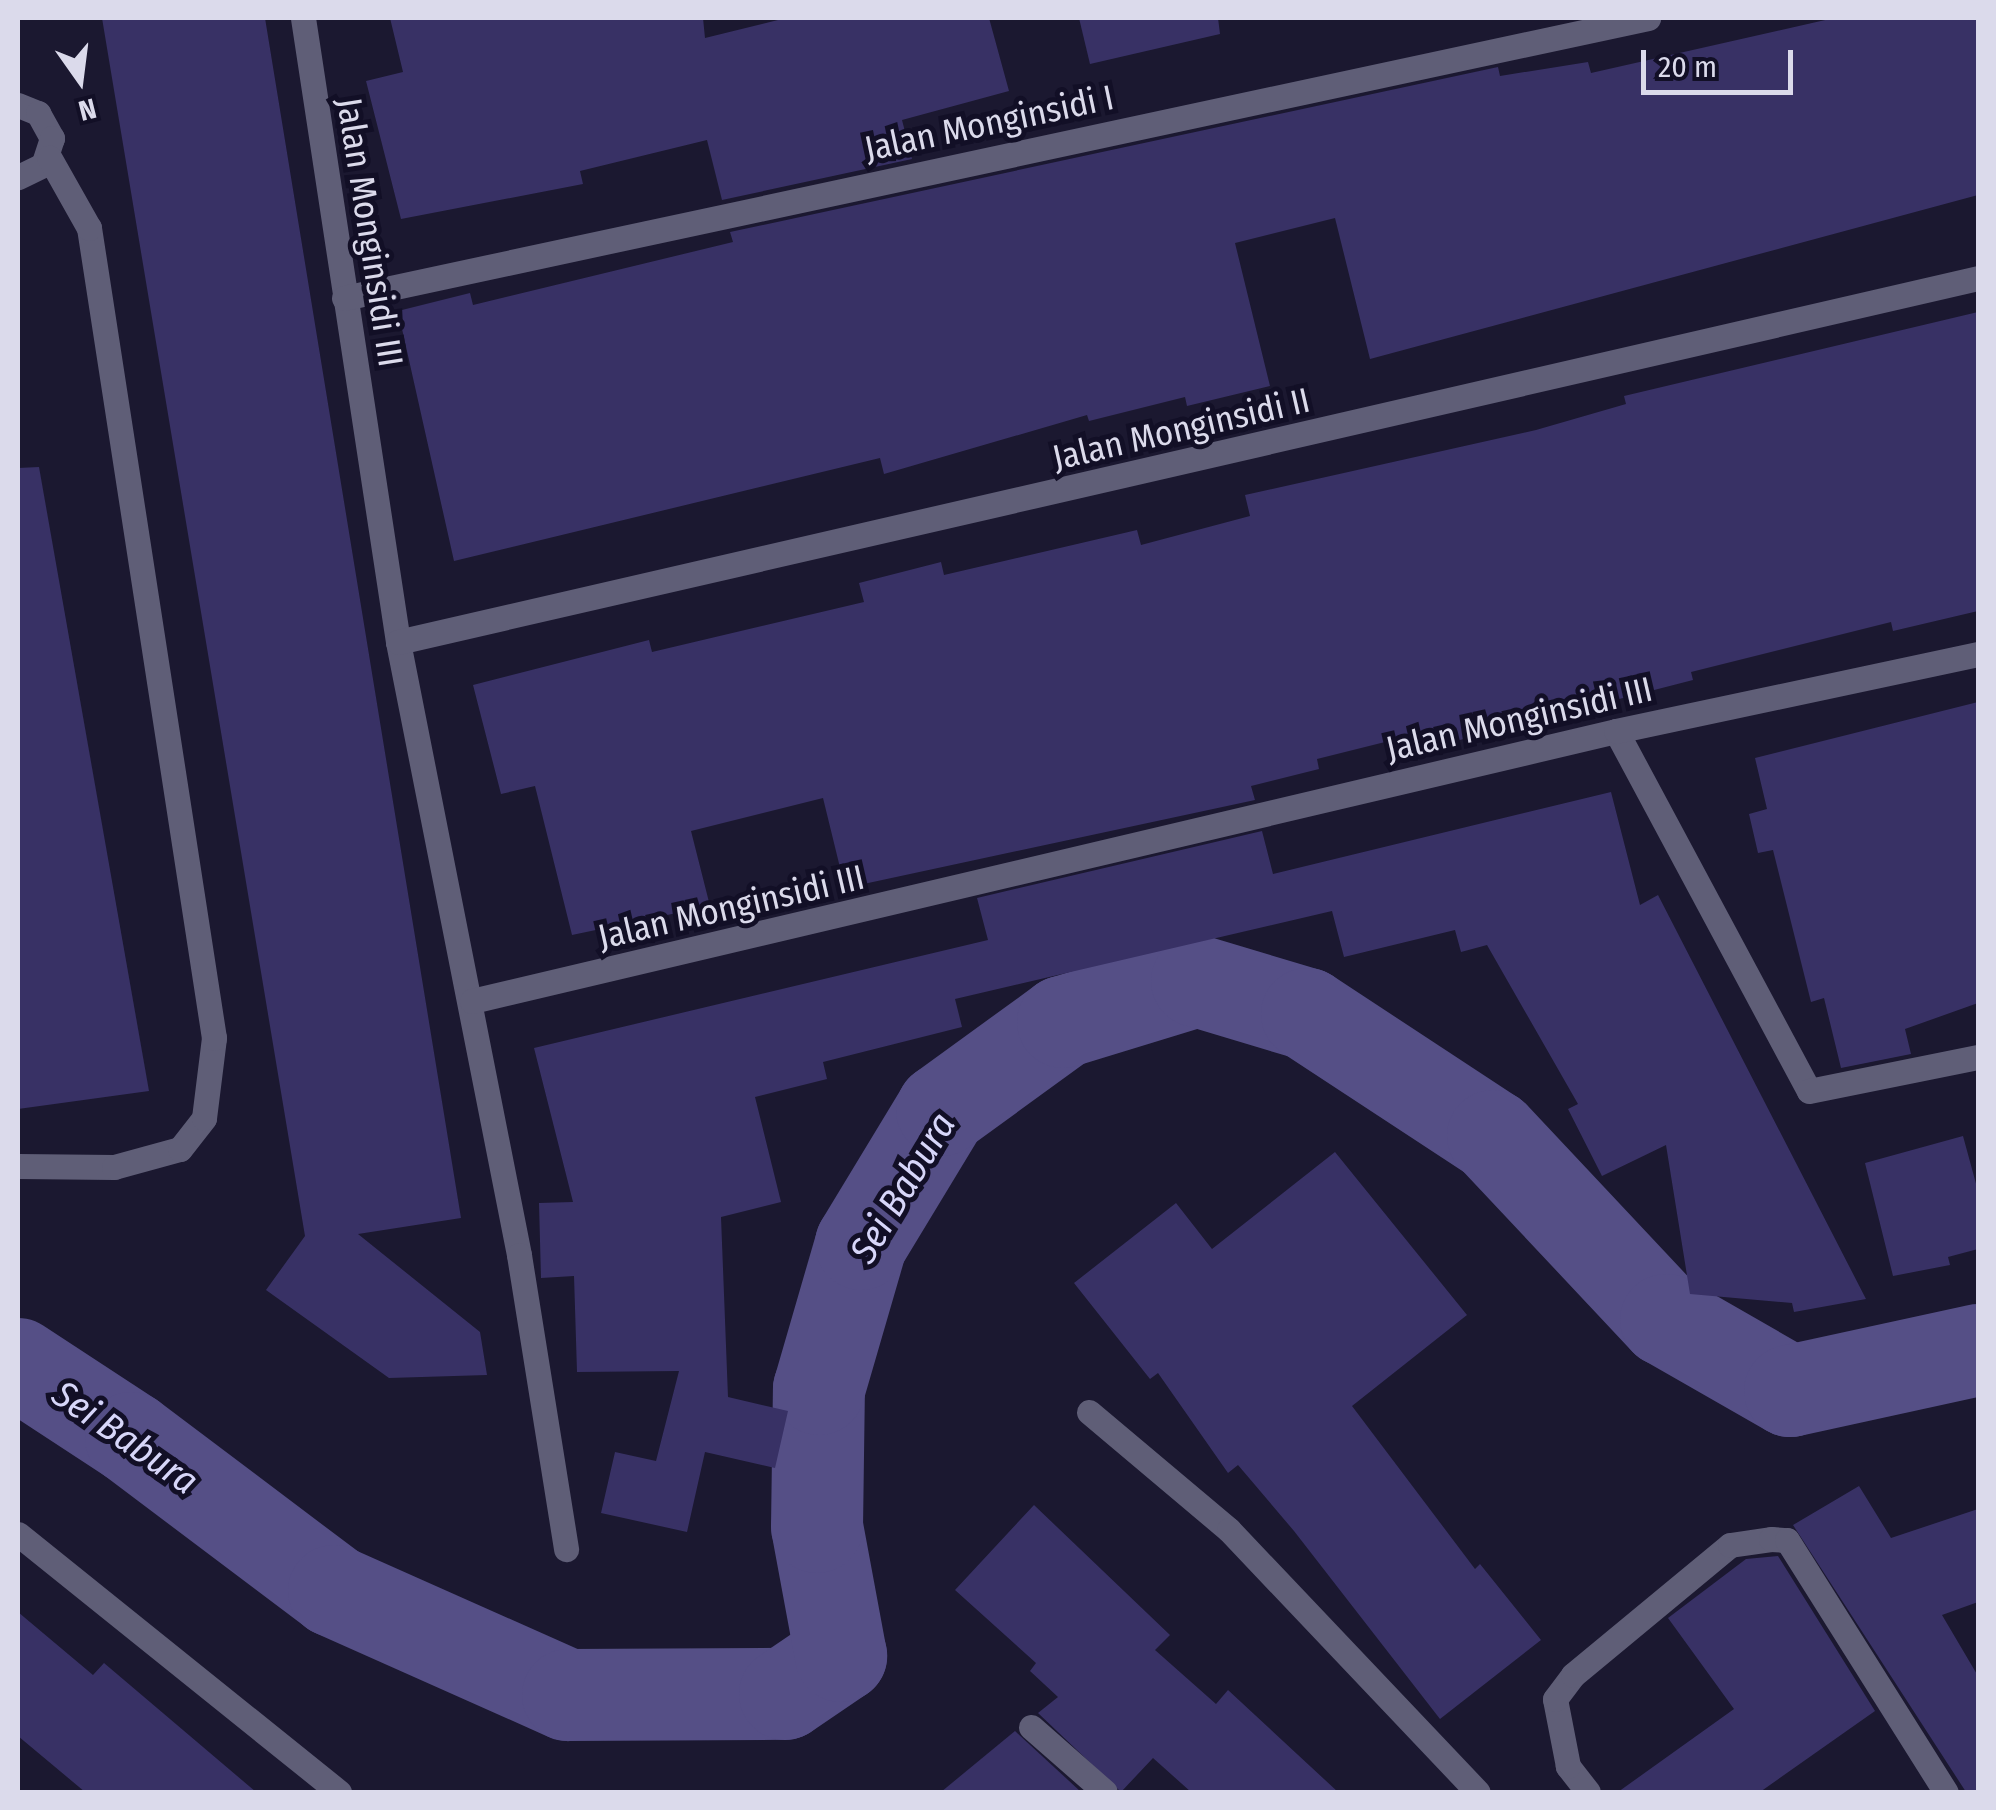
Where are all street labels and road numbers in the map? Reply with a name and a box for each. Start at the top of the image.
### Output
street label: Jalan Monginsidi I [861,76,1117,170]
street label: Jalan Monginsidi III [328,95,412,369]
street label: Jalan Monginsidi II [1048,379,1314,479]
street label: Jalan Monginsidi III [1382,668,1656,770]
street label: Jalan Monginsidi III [594,856,868,958]

